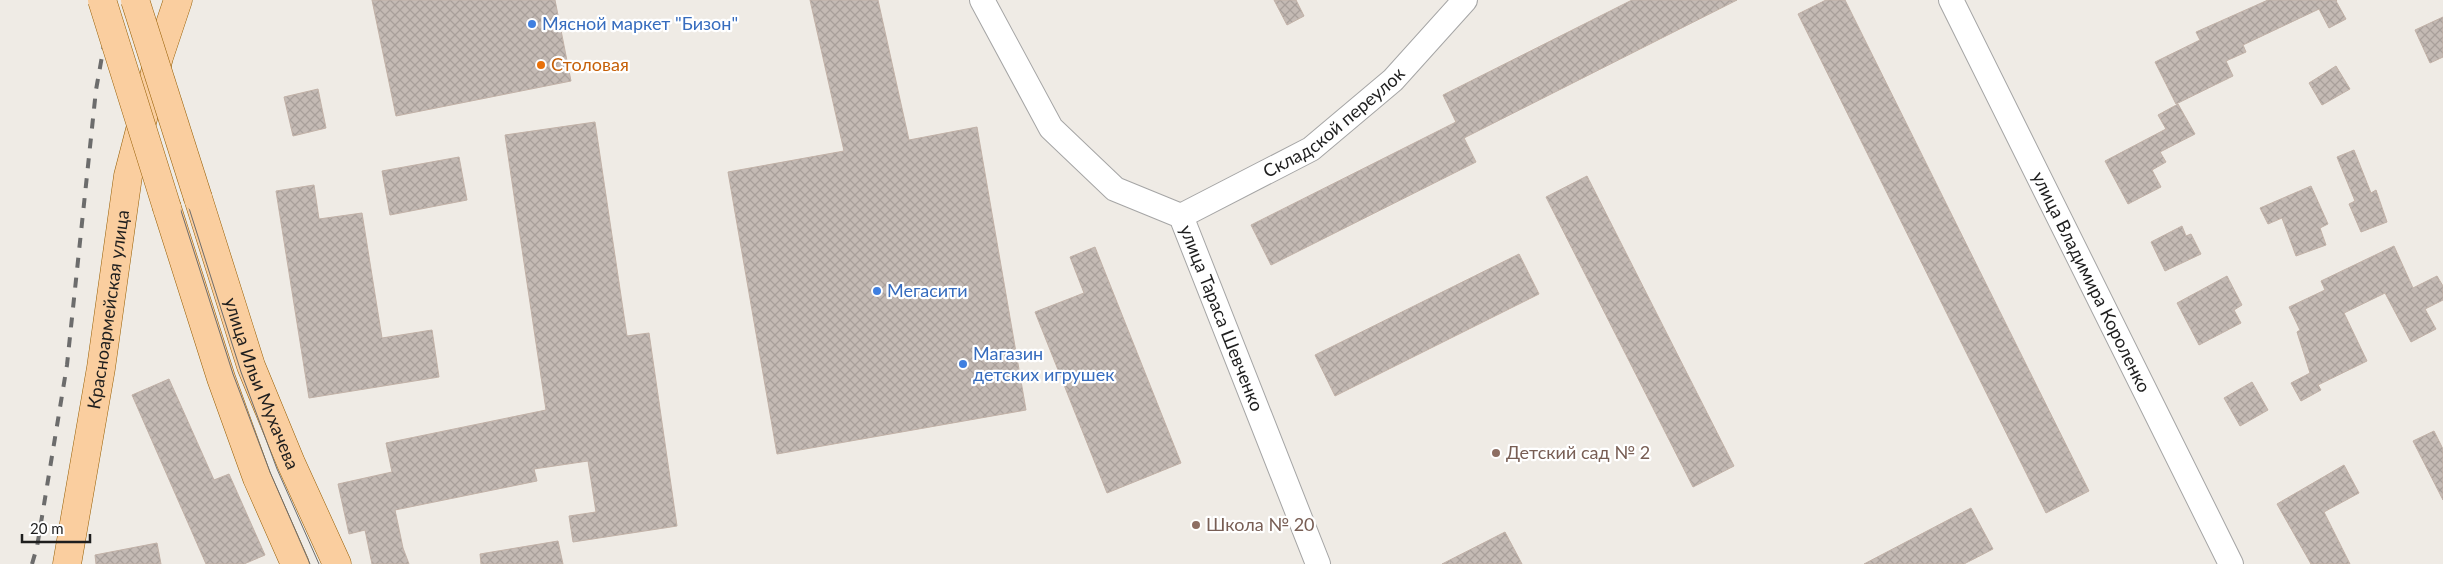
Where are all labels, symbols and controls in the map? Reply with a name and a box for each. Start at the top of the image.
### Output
place label: Мясной маркет "Бизон" [542,12,738,34]
marker: Мясной маркет "Бизон" [526,18,538,30]
place label: Столовая [551,53,629,75]
marker: Столовая [535,59,547,71]
street label: Складской переулок [1259,62,1409,182]
street label: улица Владимира Короленко [2028,168,2156,396]
street label: Красноармейская улица [82,208,133,411]
street label: улица Тараса Шевченко [1176,222,1269,414]
place label: Мегасити [887,279,968,301]
marker: Мегасити [871,285,883,297]
street label: улица Ильи Мухачева [220,295,304,472]
place label: Магазин детских игрушек [973,342,1115,385]
marker: Магазин детских игрушек [957,358,969,370]
place label: Детский сад № 2 [1506,441,1650,463]
marker: Детский сад № 2 [1490,447,1502,459]
scale bar [22,512,90,544]
place label: Школа № 20 [1206,513,1315,535]
text: 20 m [30,519,64,537]
marker: Школа № 20 [1190,519,1202,531]

